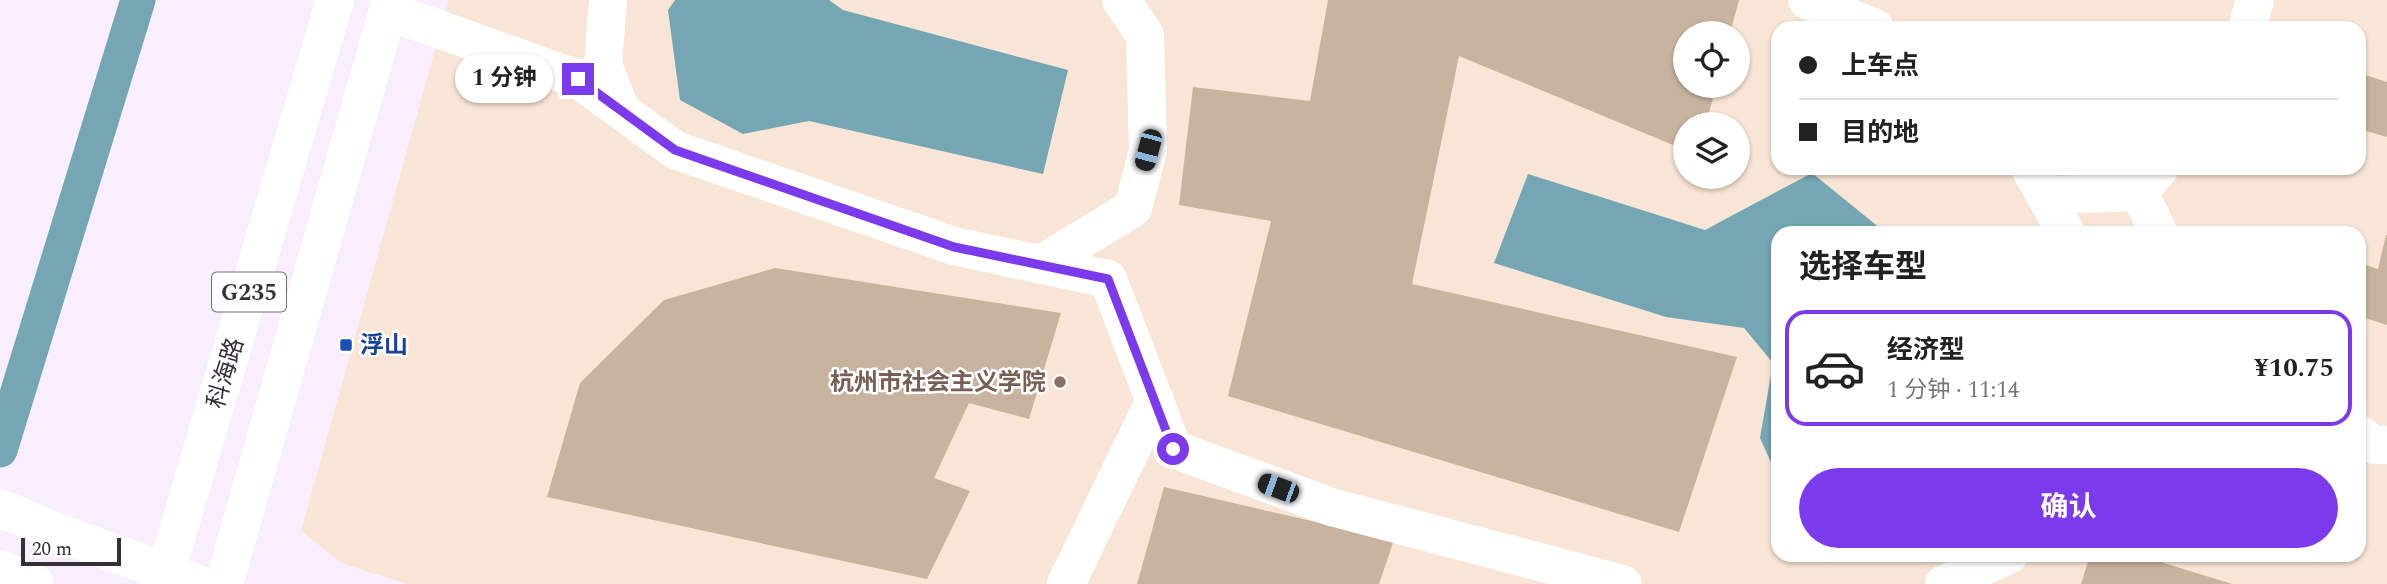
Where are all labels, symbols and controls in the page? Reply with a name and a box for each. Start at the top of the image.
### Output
map controls [1673,21,1750,189]
button: locate [1673,21,1750,98]
text: 上车点 [1841,46,1919,86]
callout: 1 分钟 [456,55,554,104]
text: 1 分钟 [472,61,536,96]
route end [562,63,594,95]
button: layers [1673,112,1750,189]
text: 目的地 [1841,113,1919,153]
car [1133,127,1164,173]
text: 选择车型 [1799,243,1927,292]
road number: G235 [212,272,286,312]
place label: 浮山 [360,328,408,364]
text: 经济型 [1887,330,1965,370]
street label: 科海路 [198,334,254,413]
marker: 浮山 [338,337,354,353]
icon: car [1803,337,1866,400]
text: ¥10.75 [2254,348,2334,388]
place label: 杭州市社会主义学院 [830,365,1046,401]
text: 1 分钟 · 11:14 [1887,373,2019,408]
marker: 杭州市社会主义学院 [1052,374,1068,390]
route start [1157,433,1189,465]
button: 确认 [1799,468,2338,548]
car [1255,471,1302,505]
scale bar [21,535,121,567]
text: 20 m [32,535,72,564]

